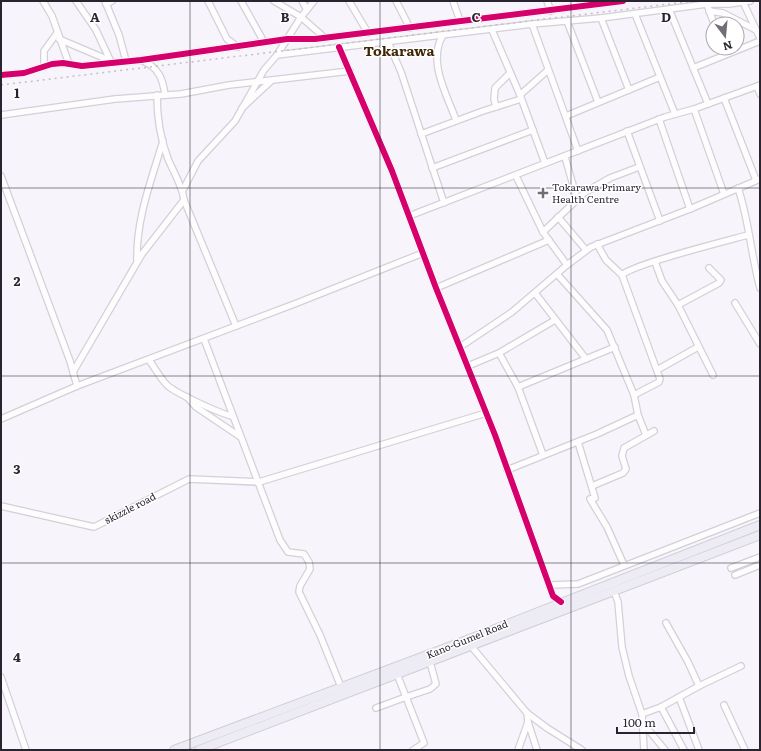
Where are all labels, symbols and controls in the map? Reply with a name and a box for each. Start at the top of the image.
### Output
text: A [90,7,100,26]
text: B [281,7,290,26]
text: C [471,7,481,26]
text: D [661,7,671,26]
north arrow [705,16,745,56]
text: N [721,38,735,56]
district label: Tokarawa [363,40,435,60]
text: 1 [14,83,20,102]
place label: Tokarawa Primary Health Centre [552,179,641,206]
marker: Tokarawa Primary Health Centre [537,187,549,199]
text: 2 [14,271,21,290]
text: 3 [13,459,21,478]
street label: skizzle road [101,488,158,527]
street label: Kano-Gumel Road [424,615,510,662]
text: 4 [13,647,21,666]
scale bar [617,709,694,735]
text: 100 m [623,713,656,731]

